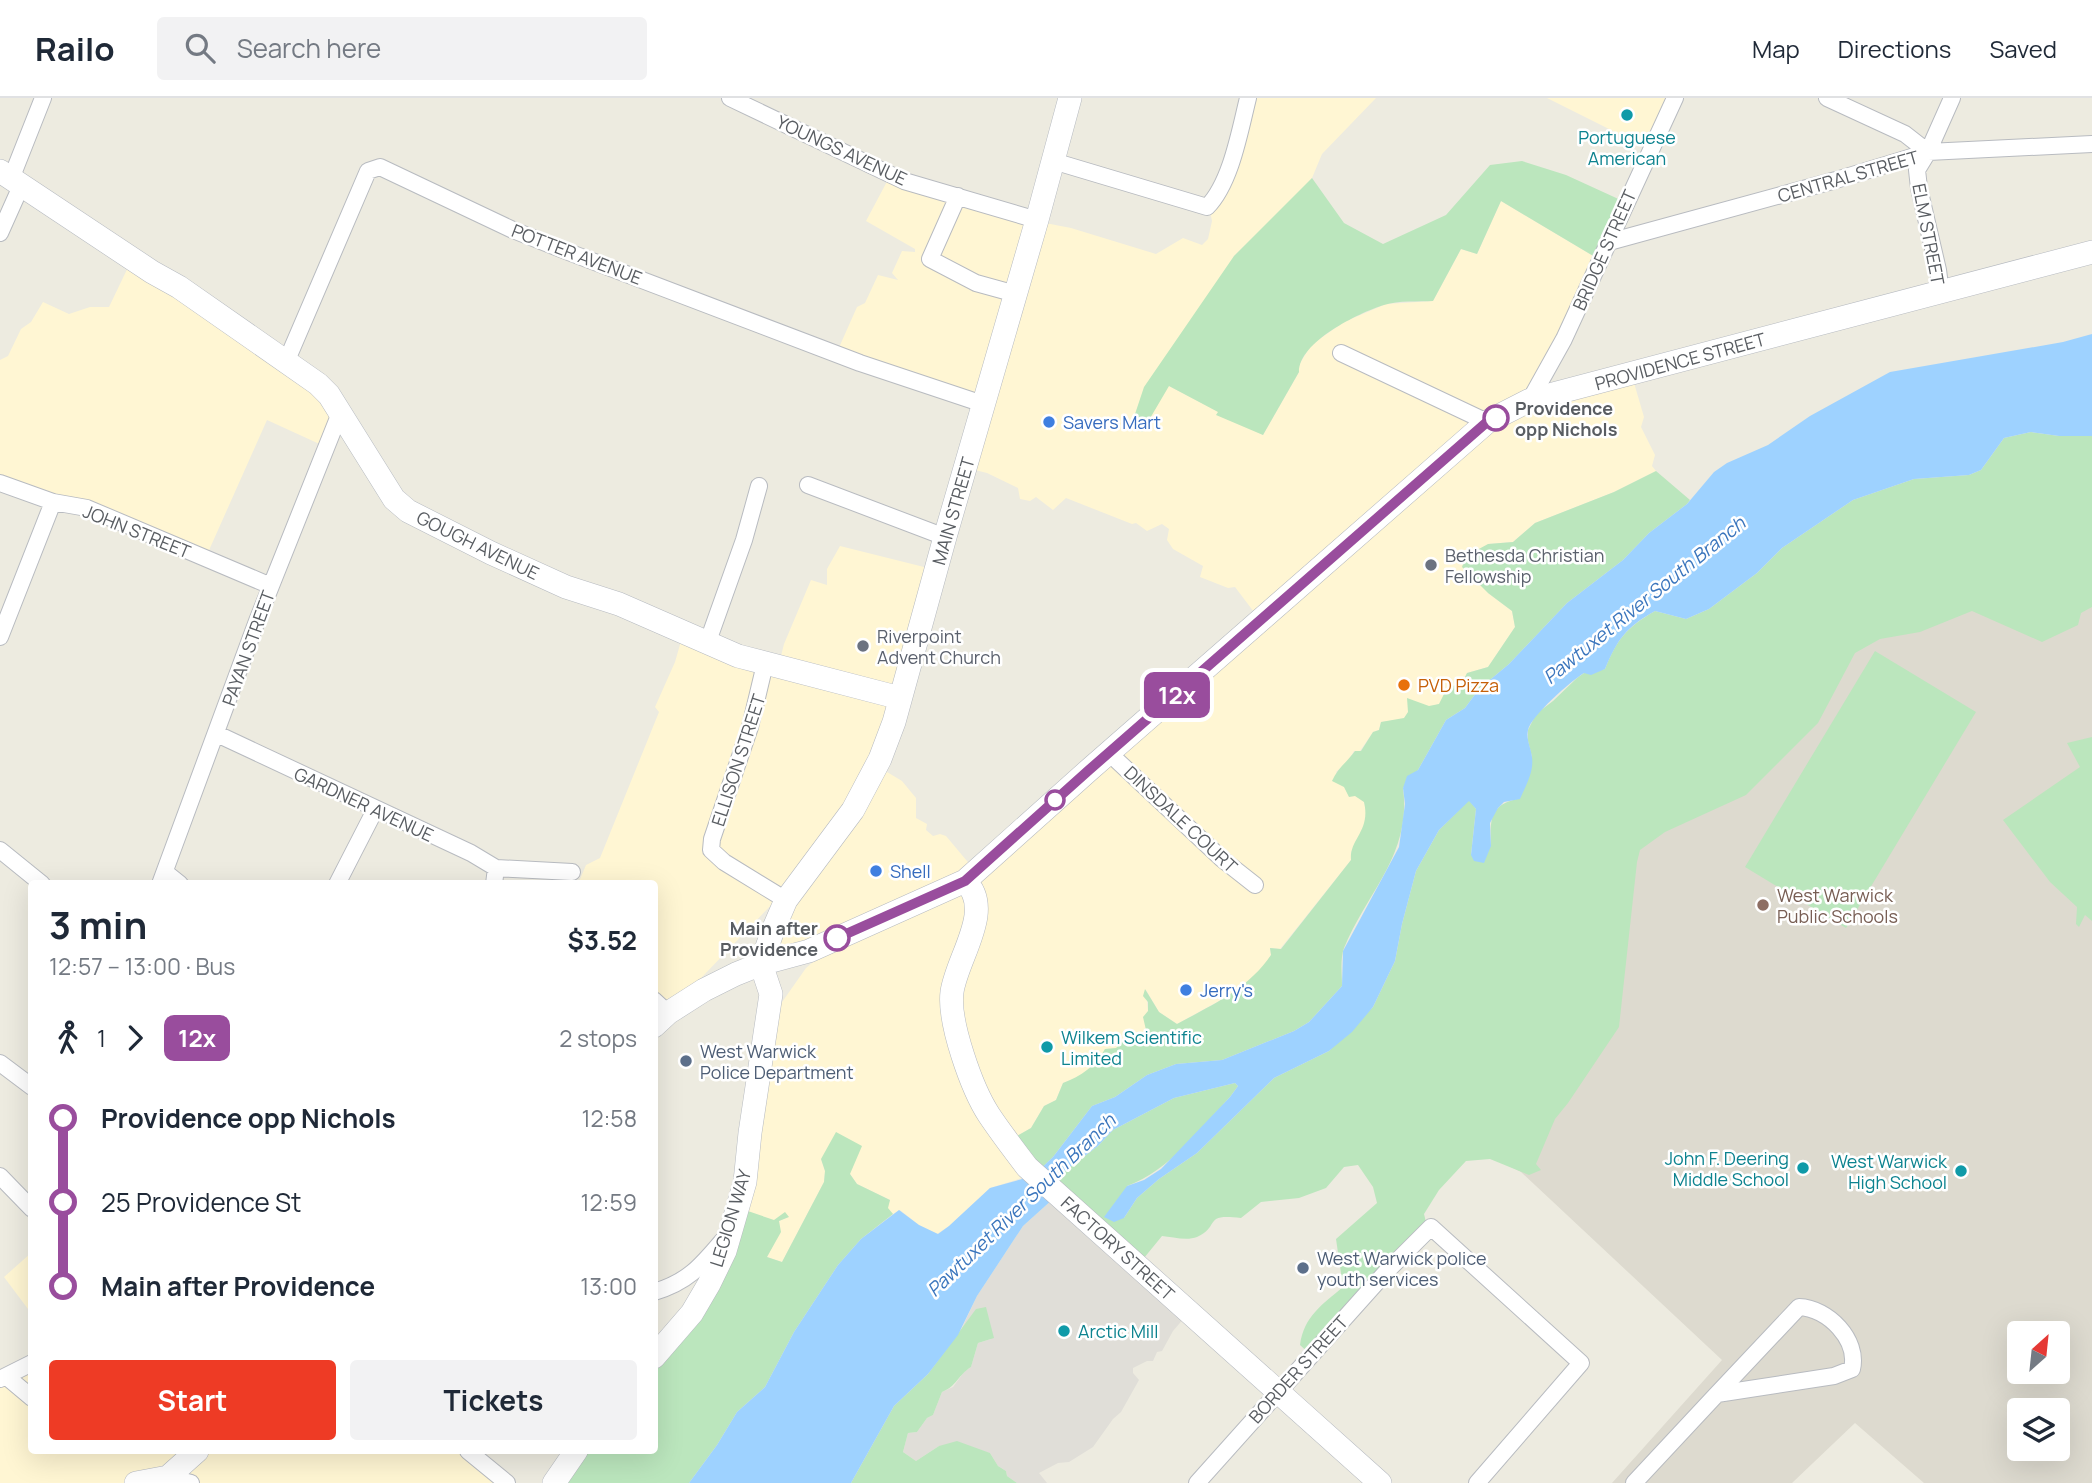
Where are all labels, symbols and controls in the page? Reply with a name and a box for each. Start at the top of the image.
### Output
search box [157,17,647,80]
text: Railo [35,26,115,71]
icon: search [181,29,219,67]
text: Search here [237,30,381,66]
text: Map [1752,32,1800,65]
text: Directions [1838,32,1951,65]
text: Saved [1989,32,2057,65]
marker: Portuguese American [1619,107,1635,123]
street label: YOUNGS AVENUE [773,109,911,191]
place label: Portuguese American [1578,125,1676,170]
street label: CENTRAL STREET [1775,144,1921,208]
street label: ELM STREET [1907,181,1951,287]
street label: BRIDGE STREET [1567,186,1641,314]
street label: POTTER AVENUE [508,218,646,290]
street label: PROVIDENCE STREET [1592,327,1768,395]
place label: Providence opp Nichols [1515,396,1618,441]
marker: Providence opp Nichols [1483,405,1509,431]
place label: Savers Mart [1063,410,1161,434]
marker: Savers Mart [1041,414,1057,430]
street label: MAIN STREET [926,454,980,568]
street label: JOHN STREET [80,499,195,564]
street label: GOUGH AVENUE [413,505,543,585]
water label: Pawtuxet River South Branch [1538,510,1751,690]
place label: Bethesda Christian Fellowship [1445,543,1605,588]
marker: Bethesda Christian Fellowship [1423,557,1439,573]
street label: PAYAN STREET [216,587,280,709]
place label: Riverpoint Advent Church [877,624,1001,669]
marker: Riverpoint Advent Church [855,638,871,654]
line badge: 12x [1137,672,1217,718]
place label: PVD Pizza [1418,673,1499,697]
marker: PVD Pizza [1396,677,1412,693]
text: 12x [1158,678,1196,711]
street label: ELLISON STREET [705,691,771,829]
street label: DINSDALE COURT [1119,760,1243,878]
street label: GARDNER AVENUE [290,761,438,847]
unlabelled marker [1045,790,1065,810]
place label: Shell [890,859,931,883]
marker: Shell [868,863,884,879]
place label: West Warwick Public Schools [1777,883,1898,928]
marker: West Warwick Public Schools [1755,897,1771,913]
text: 3 min [49,898,147,950]
place label: Main after Providence [720,916,818,961]
text: $3.52 [568,922,637,958]
marker: Main after Providence [824,925,850,951]
text: 12:57 – 13:00 · Bus [49,950,235,982]
place label: Jerry's [1200,978,1253,1002]
marker: Jerry's [1178,982,1194,998]
icon: walk [49,1019,87,1057]
icon: forward [116,1019,154,1057]
text: 12x [178,1021,216,1054]
text: 1 [97,1022,106,1054]
text: 2 stops [559,1022,637,1054]
place label: Wilkem Scientific Limited [1061,1025,1202,1070]
place label: West Warwick Police Department [700,1039,854,1084]
marker: Wilkem Scientific Limited [1039,1039,1055,1055]
marker: West Warwick Police Department [678,1053,694,1069]
text: Providence opp Nichols [101,1100,396,1136]
text: 12:58 [581,1102,637,1134]
water label: Pawtuxet River South Branch [921,1107,1122,1302]
place label: John F. Deering Middle School [1665,1146,1789,1191]
place label: West Warwick High School [1831,1149,1948,1194]
marker: John F. Deering Middle School [1795,1160,1811,1176]
marker: West Warwick High School [1953,1163,1969,1179]
street label: LEGION WAY [704,1165,756,1270]
text: 25 Providence St [101,1184,301,1220]
text: 12:59 [580,1186,637,1218]
street label: FACTORY STREET [1056,1191,1180,1306]
place label: West Warwick police youth services [1317,1246,1487,1291]
marker: West Warwick police youth services [1295,1260,1311,1276]
text: Main after Providence [101,1268,375,1304]
text: 13:00 [580,1270,637,1302]
street label: BORDER STREET [1243,1310,1353,1428]
place label: Arctic Mill [1078,1319,1158,1343]
north arrow [2007,1321,2070,1384]
map controls [2007,1321,2070,1461]
marker: Arctic Mill [1056,1323,1072,1339]
button: Start [49,1360,336,1440]
button: Tickets [350,1360,637,1440]
button: layers [2007,1398,2070,1461]

